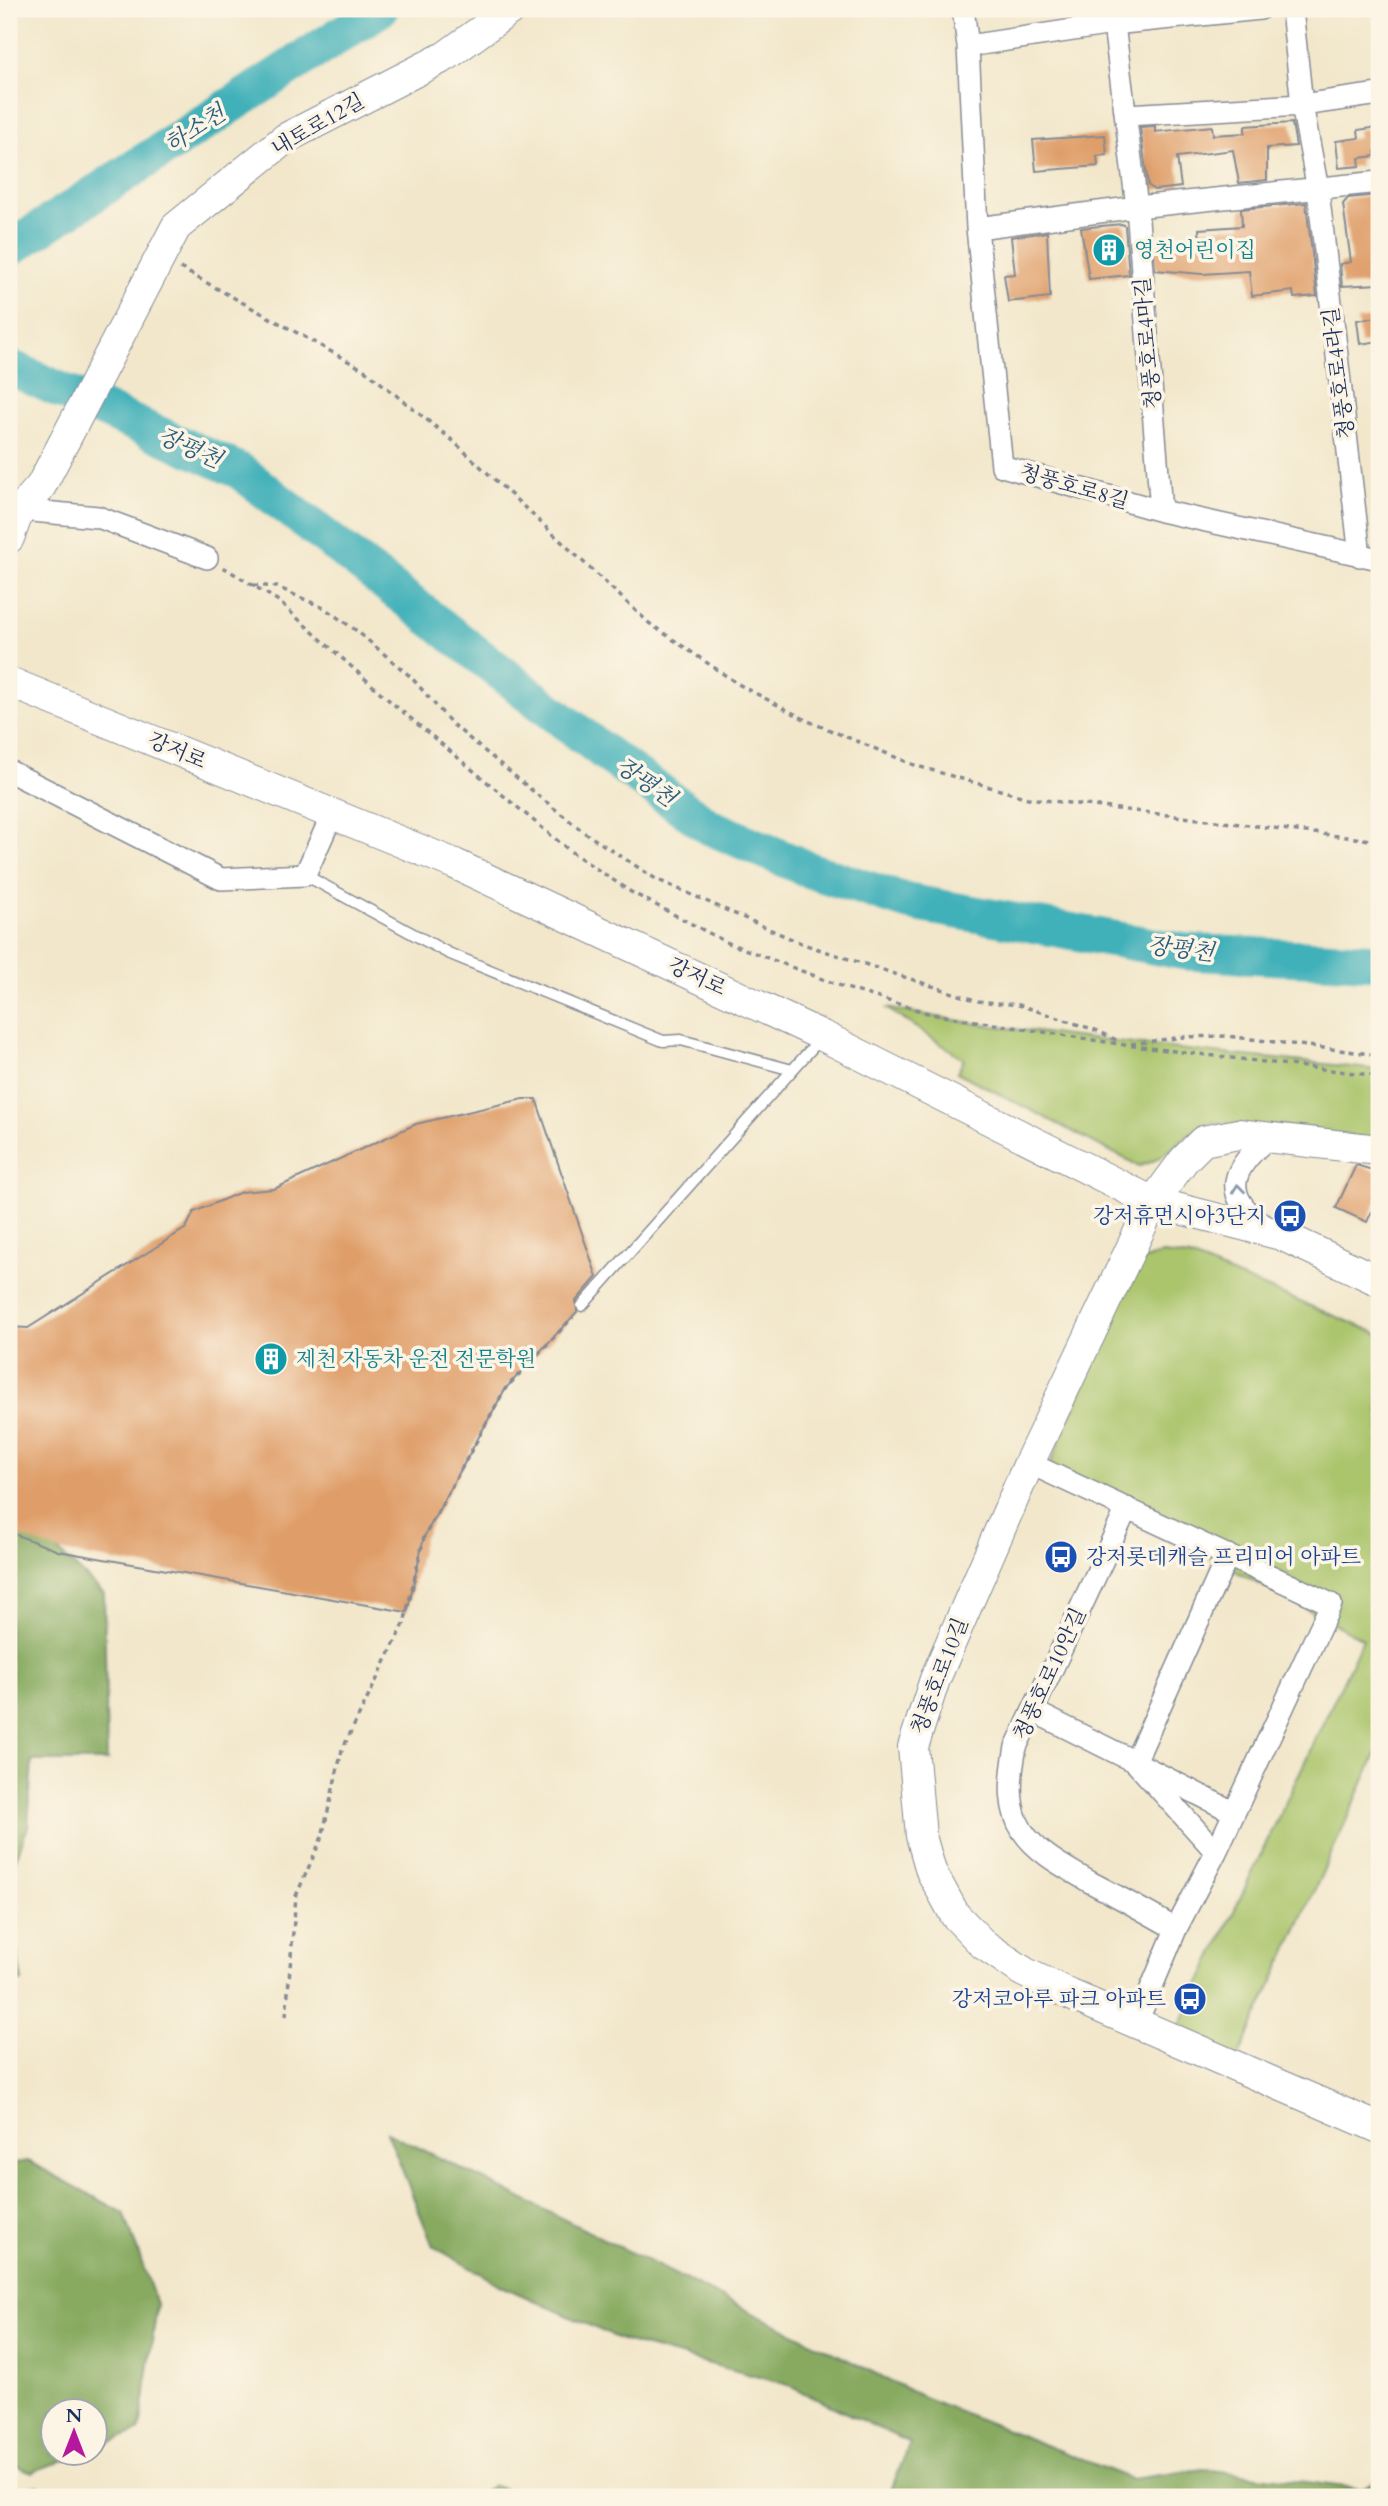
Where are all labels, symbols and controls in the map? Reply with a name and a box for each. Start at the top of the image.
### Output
street label: 내토로12길 [266,87,370,163]
water label: 하소천 [159,97,233,160]
building icon: 영천어린이집 [1090,231,1128,269]
place label: 영천어린이집 [1134,236,1256,265]
street label: 청풍호로4마길 [1128,276,1168,410]
street label: 청풍호로4라길 [1317,305,1361,441]
water label: 장평천 [153,420,228,476]
street label: 청풍호로8길 [1016,458,1132,516]
street label: 강저로 [143,726,211,776]
water label: 장평천 [610,750,684,815]
water label: 장평천 [1146,930,1218,969]
street label: 강저로 [663,951,731,1003]
one-way arrow [1230,1183,1245,1195]
bus stop icon: 강저휴먼시아3단지 [1271,1197,1309,1235]
place label: 강저휴먼시아3단지 [1093,1202,1266,1231]
building icon: 제천 자동차 운전 전문학원 [252,1340,290,1378]
place label: 제천 자동차 운전 전문학원 [296,1345,536,1374]
bus stop icon: 강저롯데캐슬 프리미어 아파트 [1042,1538,1080,1576]
place label: 강저롯데캐슬 프리미어 아파트 [1086,1543,1361,1572]
street label: 청풍호로10안길 [1007,1603,1093,1745]
street label: 청풍호로10길 [904,1613,976,1739]
bus stop icon: 강저코아루 파크 아파트 [1171,1980,1209,2018]
place label: 강저코아루 파크 아파트 [952,1985,1166,2014]
north arrow [38,2398,108,2468]
text: N [66,2403,83,2429]

